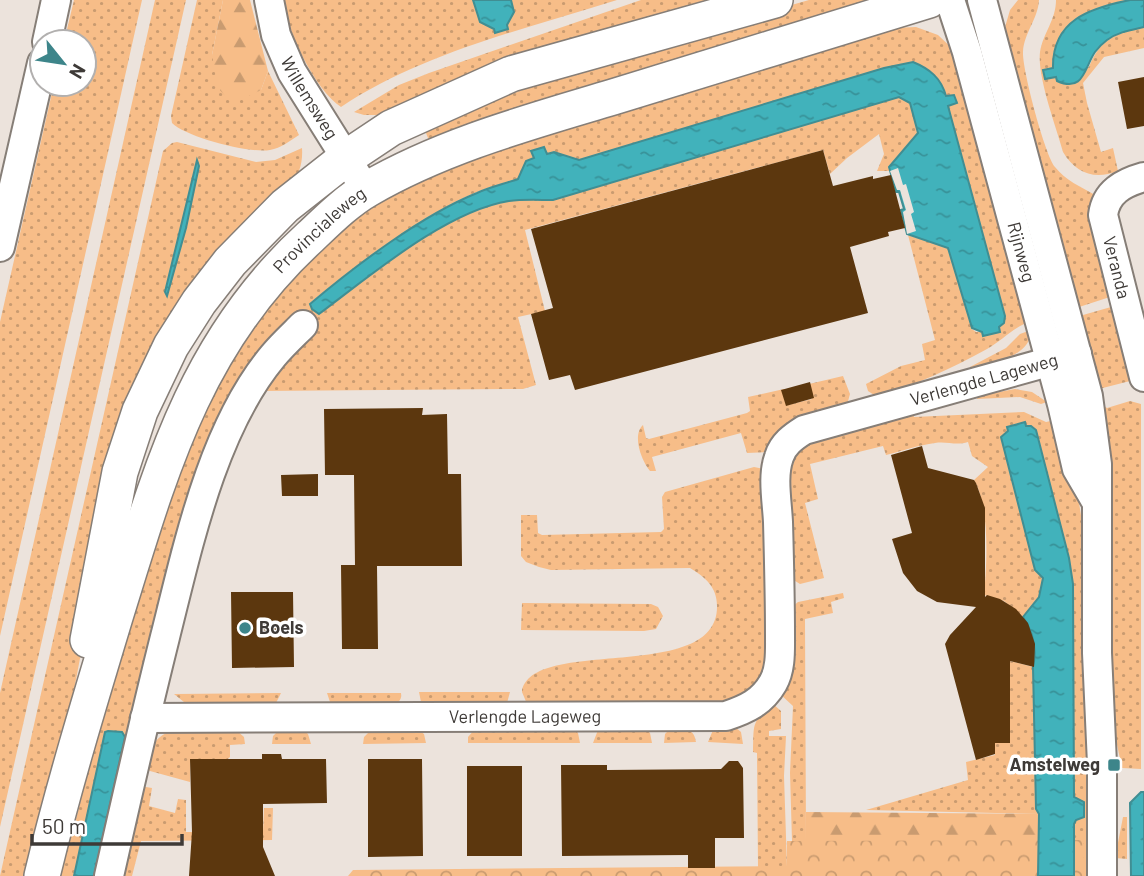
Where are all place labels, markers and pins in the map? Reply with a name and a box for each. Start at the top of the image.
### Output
place label: Boels [259,616,303,638]
marker: Boels [237,620,253,636]
place label: Amstelweg [1010,753,1100,775]
marker: Amstelweg [1106,757,1122,773]

